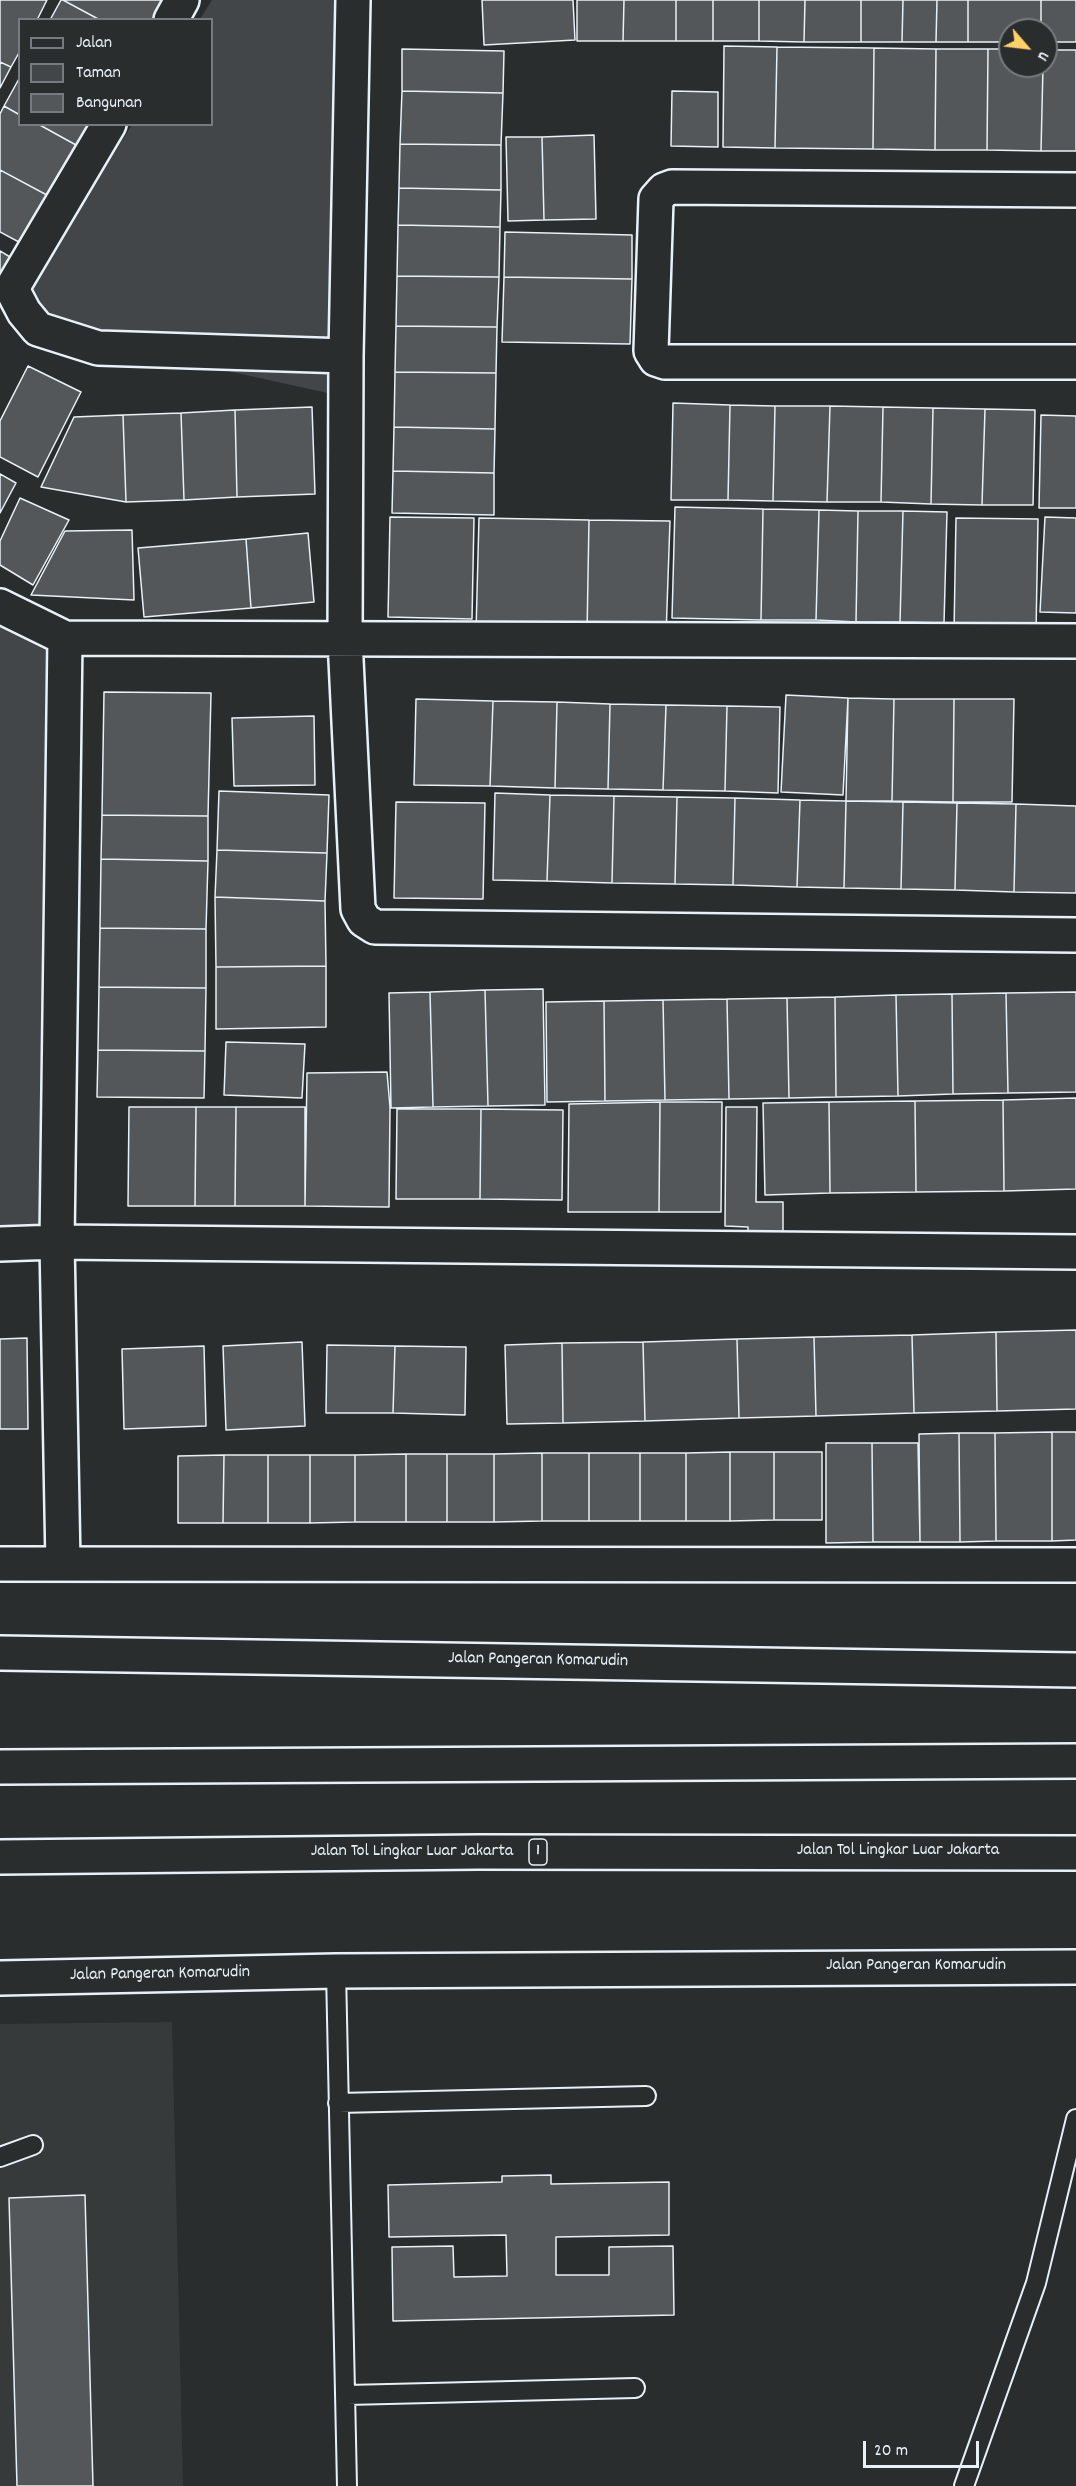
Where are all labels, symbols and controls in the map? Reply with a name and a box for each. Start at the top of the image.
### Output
legend [18,18,213,126]
north arrow [998,18,1058,78]
text: Jalan [76,31,112,56]
text: U [1031,47,1055,65]
text: Taman [76,61,121,86]
text: Bangunan [76,91,142,116]
street label: Jalan Pangeran Komarudin [448,1649,628,1673]
road number: 1 [529,1839,547,1865]
street label: Jalan Tol Lingkar Luar Jakarta [797,1841,999,1863]
street label: Jalan Tol Lingkar Luar Jakarta [311,1842,513,1864]
street label: Jalan Pangeran Komarudin [826,1956,1006,1978]
street label: Jalan Pangeran Komarudin [70,1963,250,1987]
scale bar [866,2429,982,2467]
text: 20 m [874,2439,908,2464]

